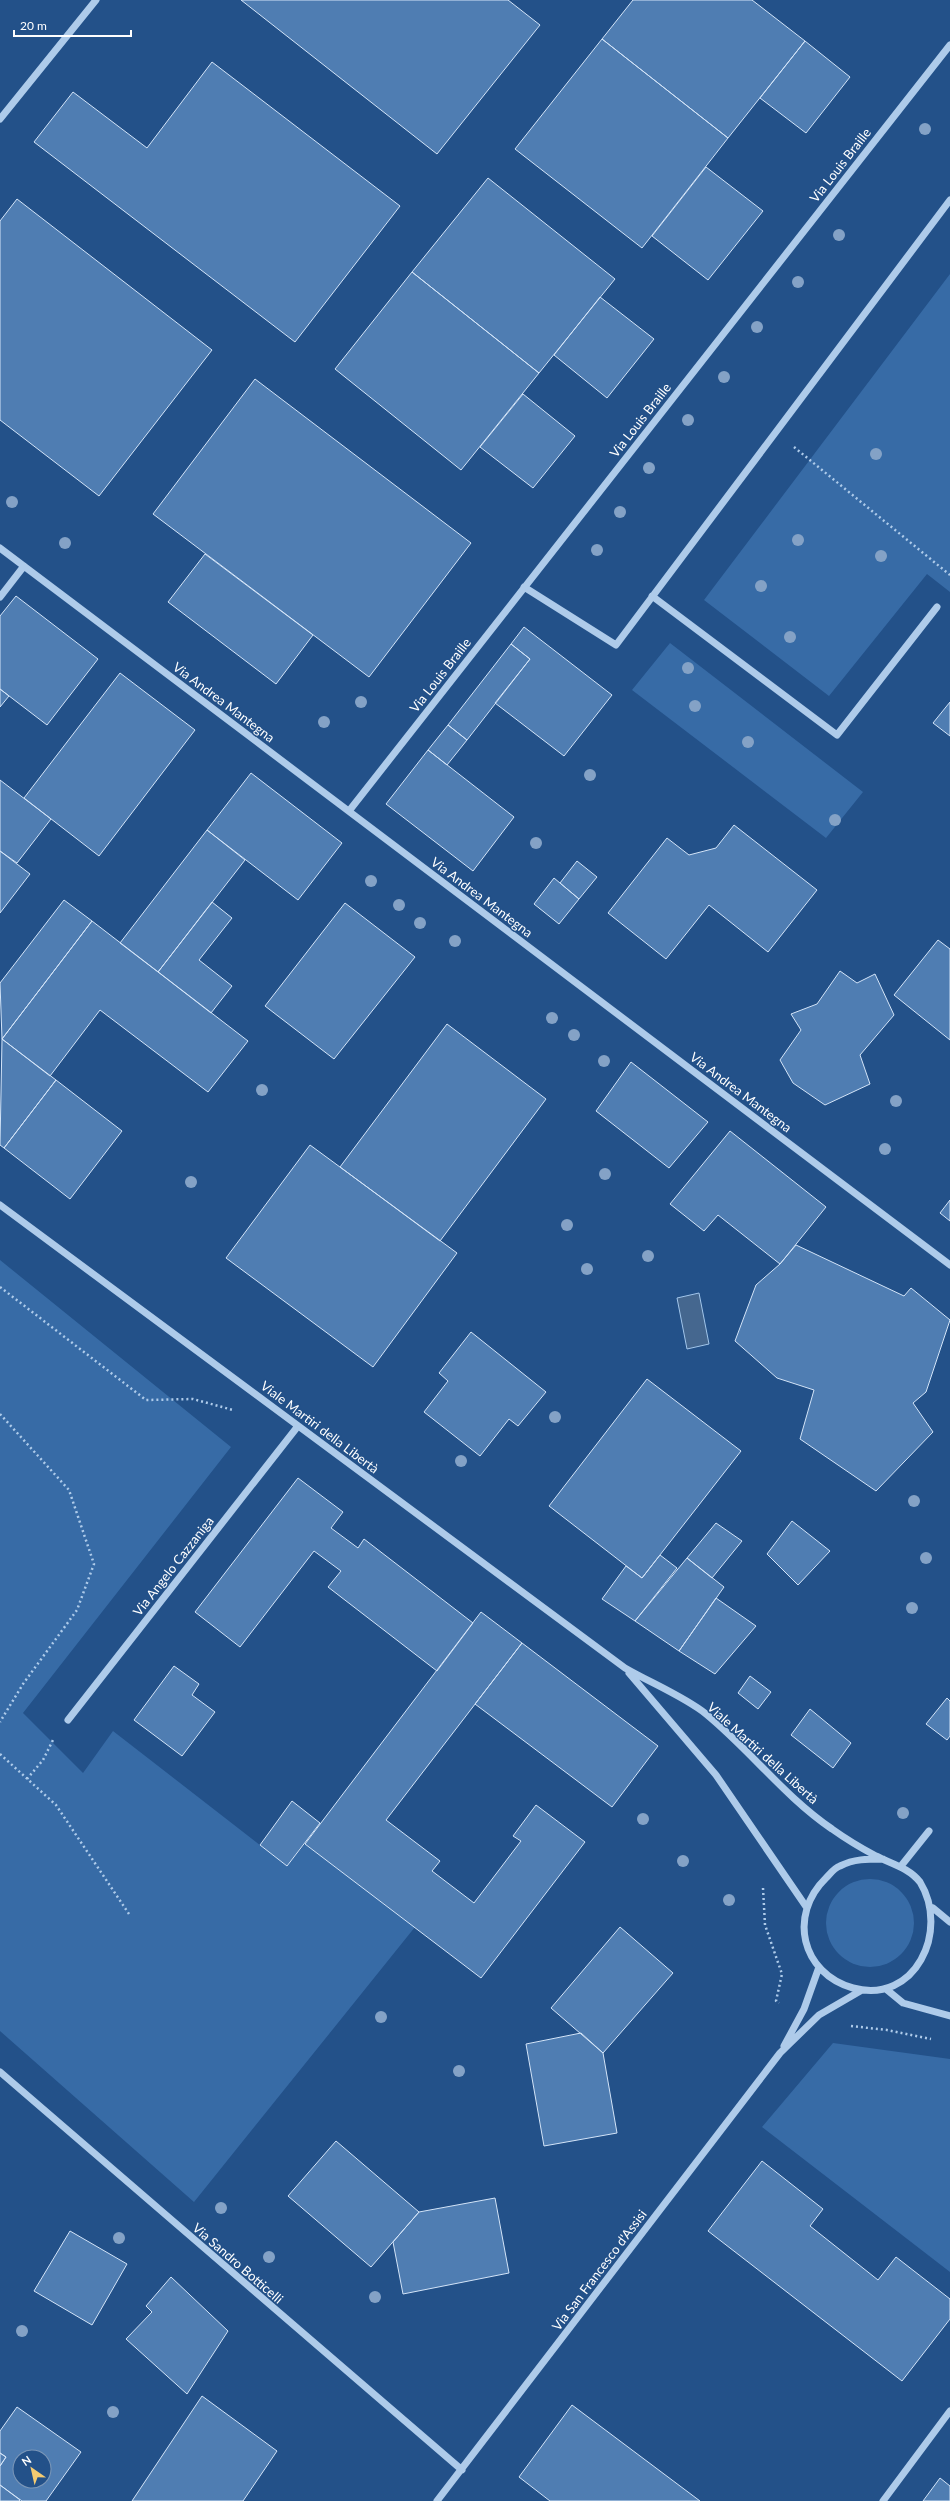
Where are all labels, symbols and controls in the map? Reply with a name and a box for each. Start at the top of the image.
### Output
scale bar [14,12,131,38]
text: 20 m [20,18,47,33]
street label: Via Louis Braille [806,124,874,205]
street label: Via Louis Braille [606,379,674,460]
street label: Via Louis Braille [406,634,474,715]
street label: Via Andrea Mantegna [170,659,278,745]
street label: Via Andrea Mantegna [428,854,536,940]
street label: Via Andrea Mantegna [687,1049,795,1135]
street label: Viale Martiri della Libertà [258,1377,382,1477]
street label: Via Angelo Cazzaniga [129,1513,217,1619]
street label: Viale Martiri della Libertà [704,1699,822,1807]
street label: Via San Francesco d'Assisi [548,2206,650,2334]
street label: Via Sandro Botticelli [189,2219,287,2307]
north arrow [12,2449,52,2489]
text: N [19,2453,33,2468]

